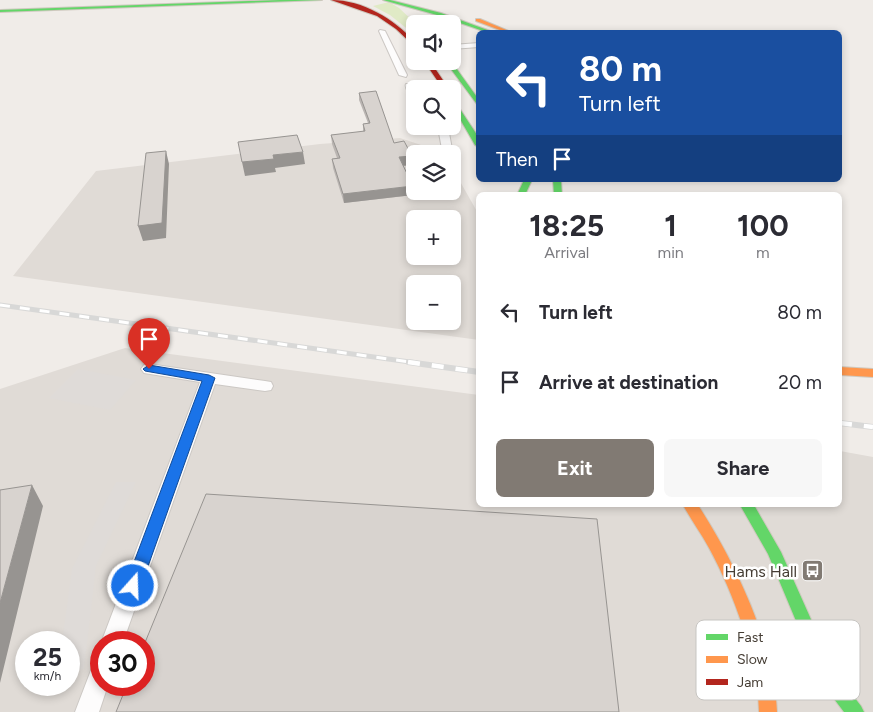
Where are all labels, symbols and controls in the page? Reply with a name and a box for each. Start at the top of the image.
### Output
map controls [406,15,461,330]
button: sound [406,15,461,70]
text: 80 m [579,48,662,90]
icon: left [496,50,561,115]
button: search [406,80,461,135]
text: Turn left [579,90,661,117]
button: layers [406,145,461,200]
icon: arrive [548,145,576,173]
text: Then [496,148,538,171]
text: 18:25 [529,207,604,244]
text: 1 [664,207,677,244]
text: 100 [737,207,789,244]
button: + [406,210,461,265]
text: Arrival [544,243,589,262]
text: min [658,243,684,262]
text: m [756,243,770,262]
button: − [406,275,461,330]
icon: left [496,298,524,326]
text: Turn left [539,301,613,324]
text: 80 m [777,301,822,324]
pin [128,318,170,369]
icon: arrive [135,325,163,353]
icon: arrive [496,368,524,396]
text: Arrive at destination [539,371,718,394]
text: 20 m [778,371,822,394]
button: Exit [496,439,654,497]
button: Share [664,439,822,497]
position arrow [106,559,158,611]
bus stop icon: Hams Hall [801,559,825,583]
place label: Hams Hall [725,562,797,581]
legend [696,620,860,700]
text: Fast [737,629,763,646]
speed limit sign: 30 [90,631,155,696]
text: 25 [33,642,62,672]
text: Slow [737,651,768,668]
text: km/h [34,669,61,683]
text: Jam [737,674,763,691]

